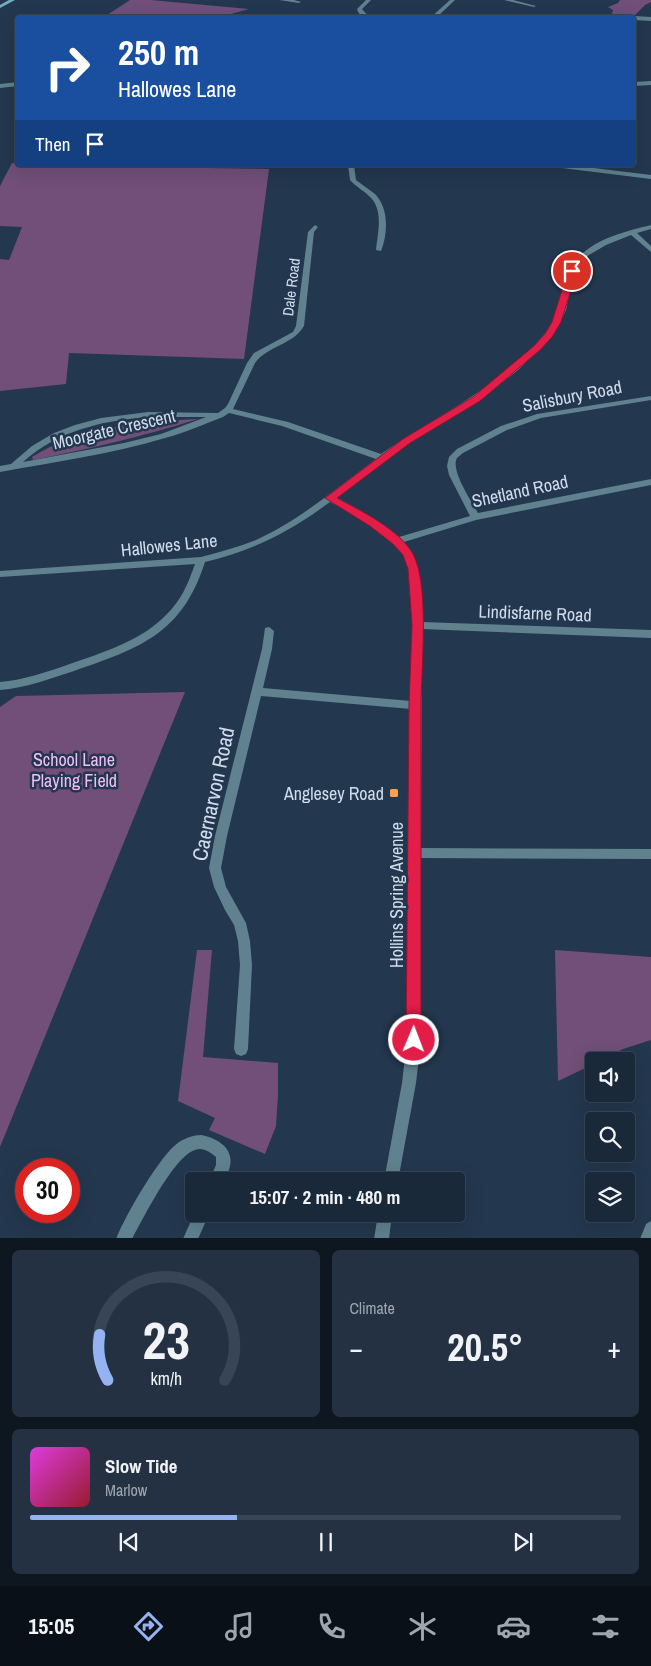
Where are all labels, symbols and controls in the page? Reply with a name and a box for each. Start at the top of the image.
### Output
text: 250 m [118,29,199,76]
icon: right [35,35,100,100]
text: Hallowes Lane [118,74,236,104]
icon: arrive [81,130,109,158]
text: Then [35,131,71,157]
pin [551,250,593,292]
street label: Dale Road [277,257,305,317]
icon: arrive [558,257,586,285]
street label: Salisbury Road [520,374,624,418]
street label: Moorgate Crescent [50,403,178,455]
street label: Shetland Road [470,469,570,513]
street label: Hallowes Lane [120,528,218,562]
street label: Lindisfarne Road [478,599,592,627]
street label: Caernarvon Road [185,725,241,863]
park label: School Lane Playing Field [31,747,117,793]
place label: Anglesey Road [283,781,384,806]
marker: Anglesey Road [388,787,400,799]
street label: Hollins Spring Avenue [384,822,409,968]
position arrow [387,1013,439,1065]
map controls [585,1052,635,1222]
button: sound [585,1052,635,1102]
button: search [585,1112,635,1162]
speed limit sign: 30 [15,1158,80,1223]
button: layers [585,1172,635,1222]
text: 15:07 · 2 min · 480 m [250,1184,400,1210]
text: Climate [350,1297,395,1319]
text: 23 [142,1305,189,1375]
text: 20.5° [447,1322,523,1373]
text: − [350,1329,363,1367]
text: + [608,1329,621,1367]
text: km/h [150,1367,182,1391]
text: Slow Tide [105,1453,177,1479]
text: Marlow [105,1479,147,1501]
icon: previous [115,1528,143,1556]
icon: pause [312,1528,340,1556]
icon: next [509,1528,537,1556]
icon: directions [131,1609,166,1644]
icon: music [222,1609,257,1644]
icon: phone [314,1609,349,1644]
icon: climate [405,1609,440,1644]
icon: car [496,1609,531,1644]
icon: filters [588,1609,623,1644]
text: 15:05 [28,1611,74,1641]

